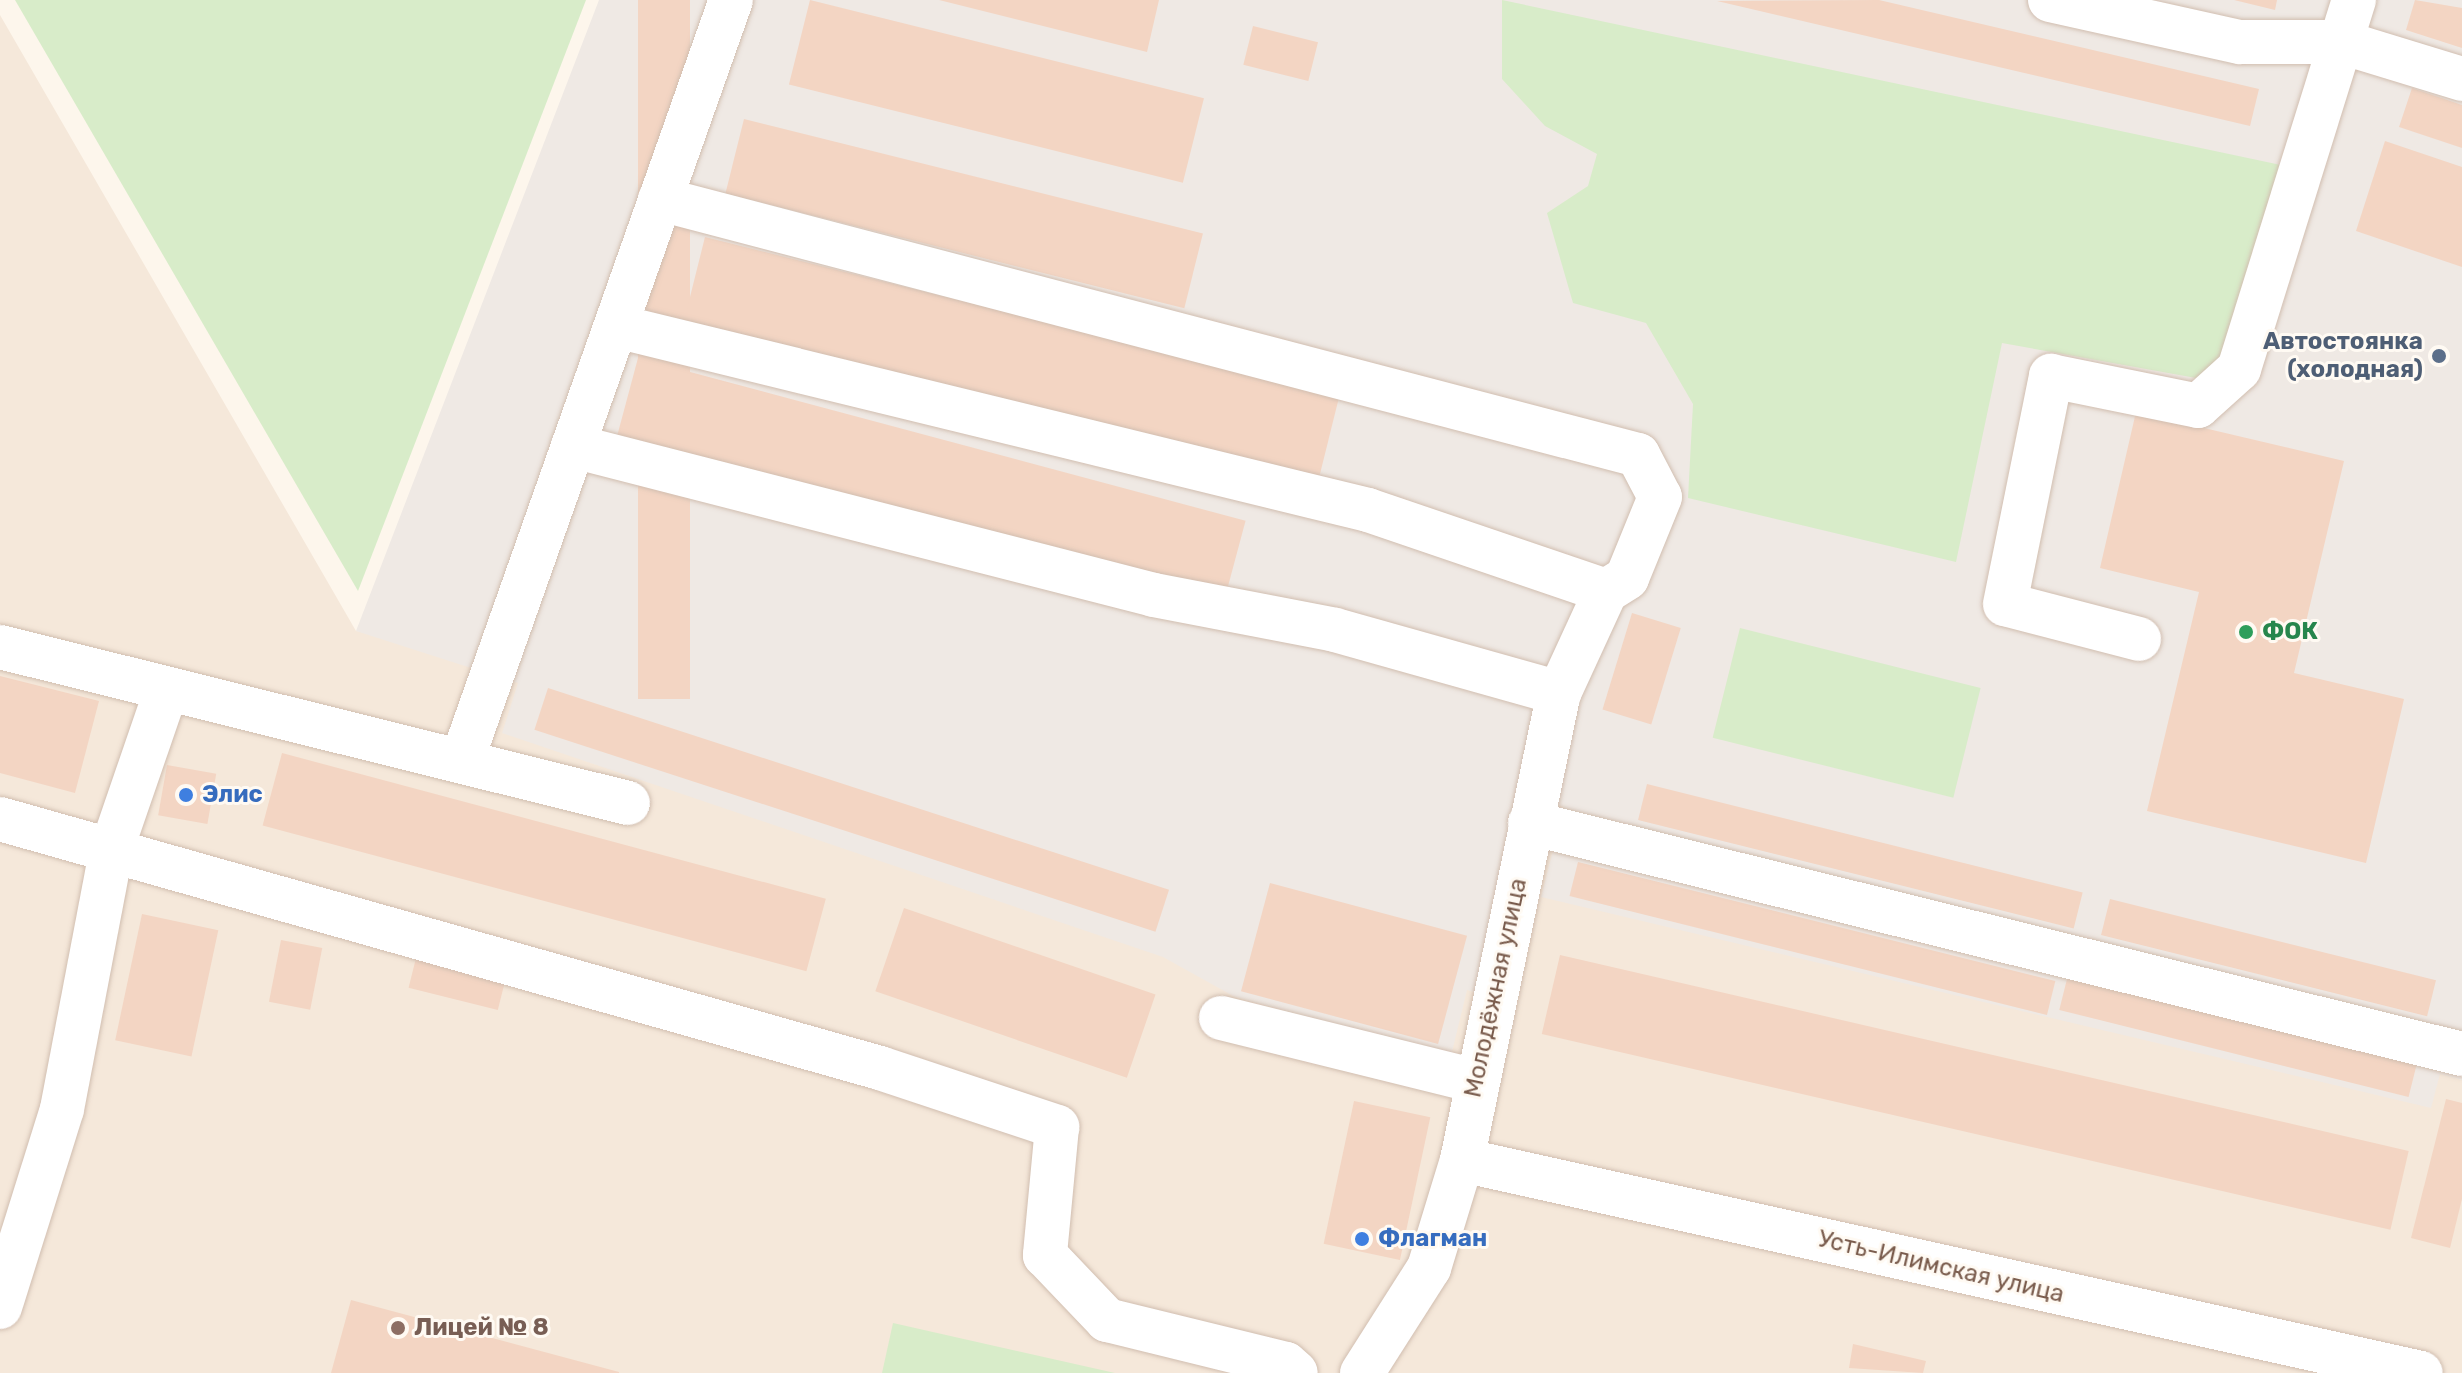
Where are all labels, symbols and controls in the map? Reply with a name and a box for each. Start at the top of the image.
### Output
place label: Автостоянка (холодная) [2263,328,2423,384]
marker: Автостоянка (холодная) [2430,347,2448,365]
place label: ФОК [2262,618,2318,646]
marker: ФОК [2237,623,2255,641]
place label: Элис [202,781,263,809]
marker: Элис [177,786,195,804]
street label: Молодёжная улица [1459,876,1533,1100]
place label: Флагман [1378,1225,1487,1253]
street label: Усть-Илимская улица [1815,1225,2067,1309]
marker: Флагман [1353,1230,1371,1248]
place label: Лицей № 8 [414,1314,549,1342]
marker: Лицей № 8 [389,1319,407,1337]

